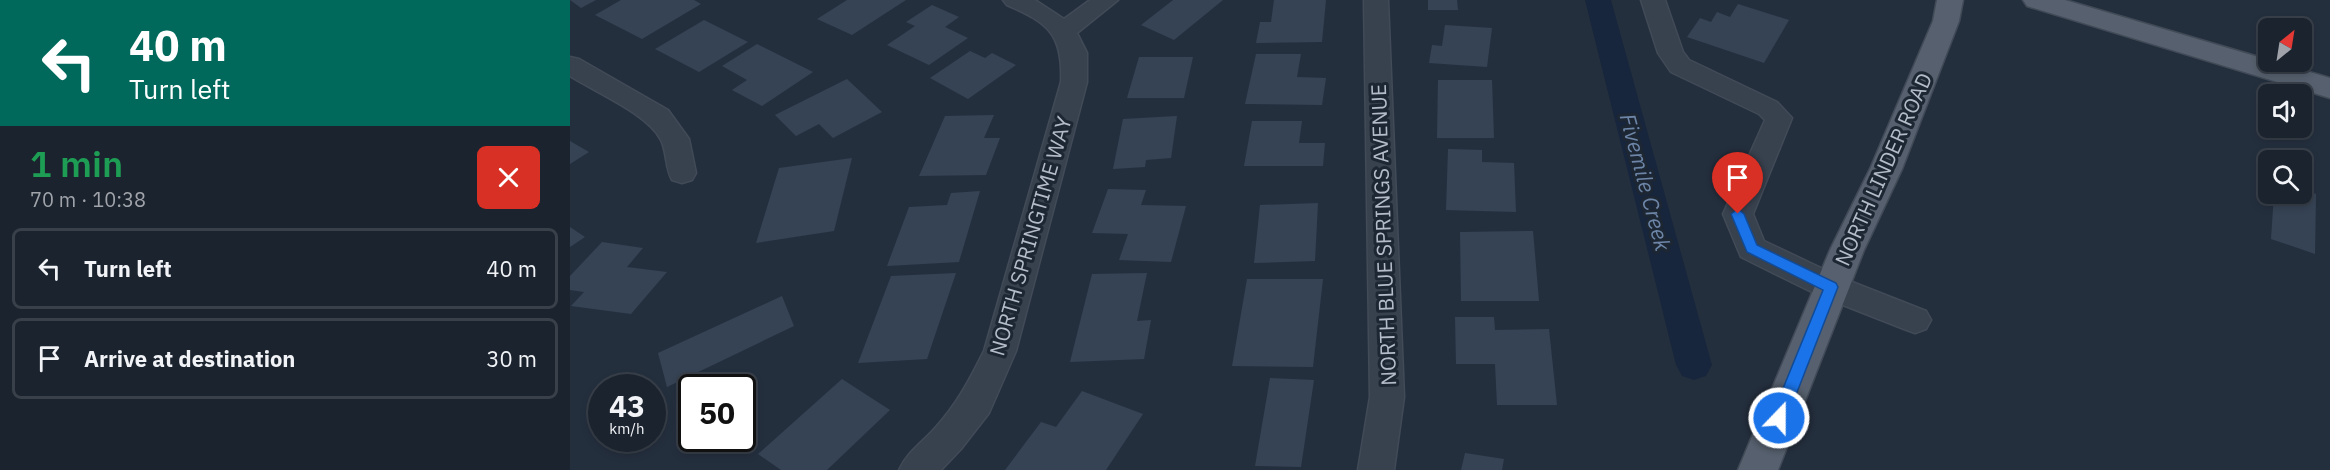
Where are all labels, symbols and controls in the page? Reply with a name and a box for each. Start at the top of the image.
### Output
text: 40 m [129,18,227,73]
north arrow [2258,18,2312,72]
map controls [2258,18,2312,204]
icon: left [30,24,108,102]
street label: NORTH LINDER ROAD [1828,68,1938,270]
text: Turn left [129,71,230,106]
street label: NORTH BLUE SPRINGS AVENUE [1364,84,1402,386]
button: sound [2258,84,2312,138]
water label: Fivemile Creek [1614,110,1678,255]
street label: NORTH SPRINGTIME WAY [982,113,1078,359]
text: 1 min [30,140,123,187]
button: close [477,146,540,209]
button: search [2258,150,2312,204]
pin [1712,152,1763,214]
icon: arrive [1721,161,1754,194]
text: 70 m · 10:38 [30,186,146,213]
icon: left [33,252,66,285]
text: Turn left [84,254,172,283]
text: 40 m [486,254,537,283]
icon: arrive [33,342,66,375]
text: Arrive at destination [84,344,295,373]
text: 30 m [486,344,537,373]
speed limit sign: 50 [678,374,756,452]
text: 43 [609,386,645,425]
position arrow [1747,386,1811,450]
text: km/h [609,419,645,438]

